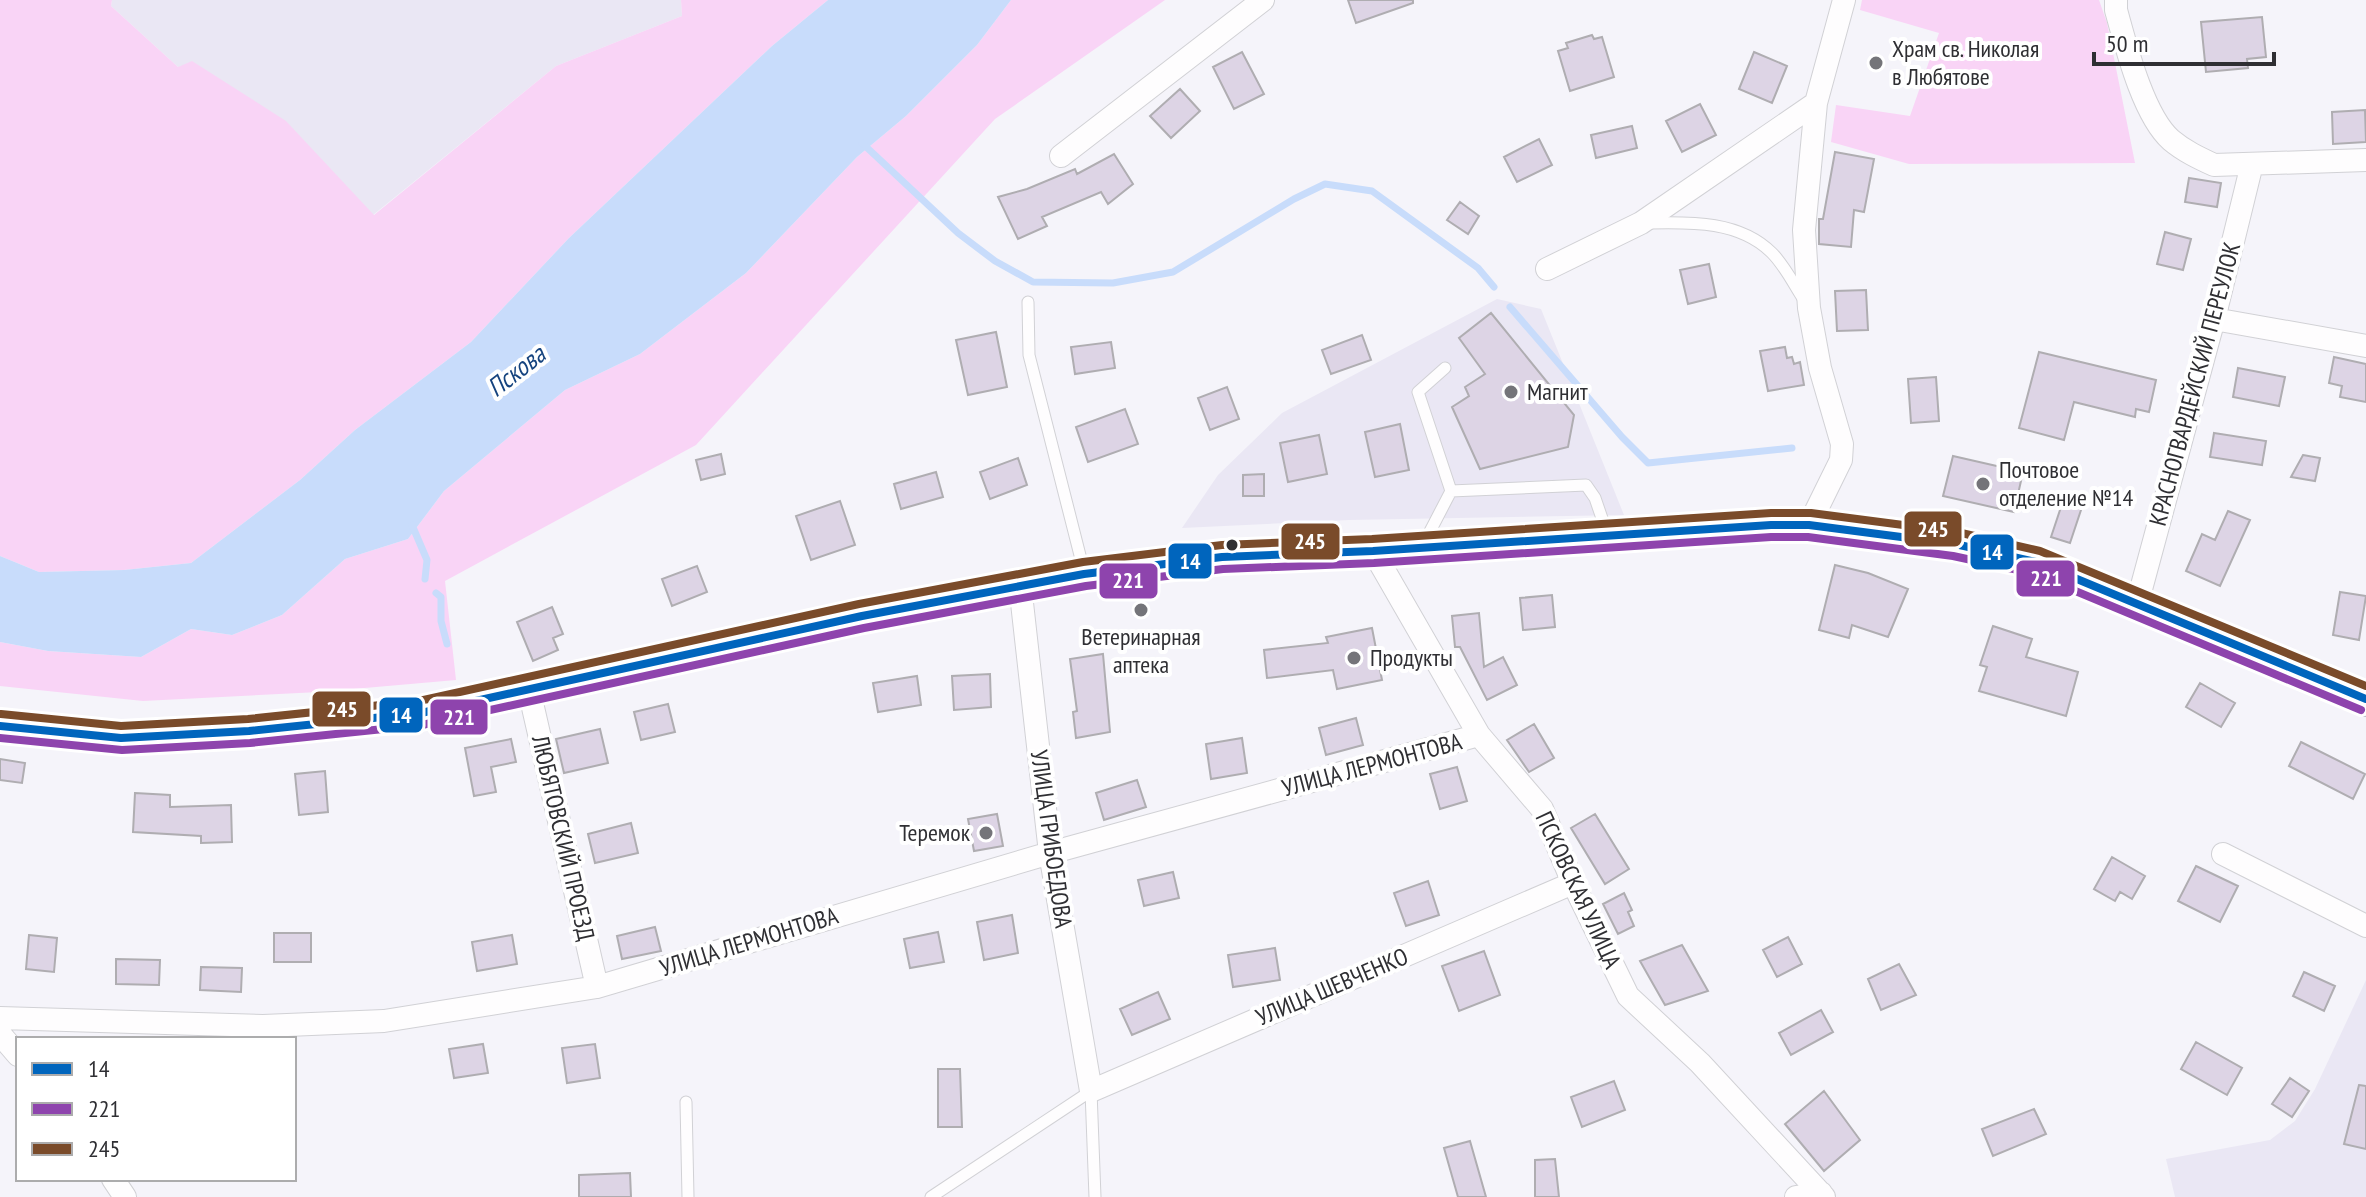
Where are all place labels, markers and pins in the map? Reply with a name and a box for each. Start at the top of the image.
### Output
place label: Храм св. Николая в Любятове [1892,33,2039,92]
marker: Храм св. Николая в Любятове [1867,54,1885,72]
place label: Магнит [1527,376,1588,407]
marker: Магнит [1502,383,1520,401]
place label: Почтовое отделение №14 [1999,454,2134,513]
marker: Почтовое отделение №14 [1974,475,1992,493]
unlabelled marker [1224,537,1240,553]
marker: Ветеринарная аптека [1132,601,1150,619]
place label: Ветеринарная аптека [1081,621,1201,680]
place label: Продукты [1370,642,1453,673]
marker: Продукты [1345,649,1363,667]
place label: Теремок [899,817,971,848]
marker: Теремок [977,824,995,842]

